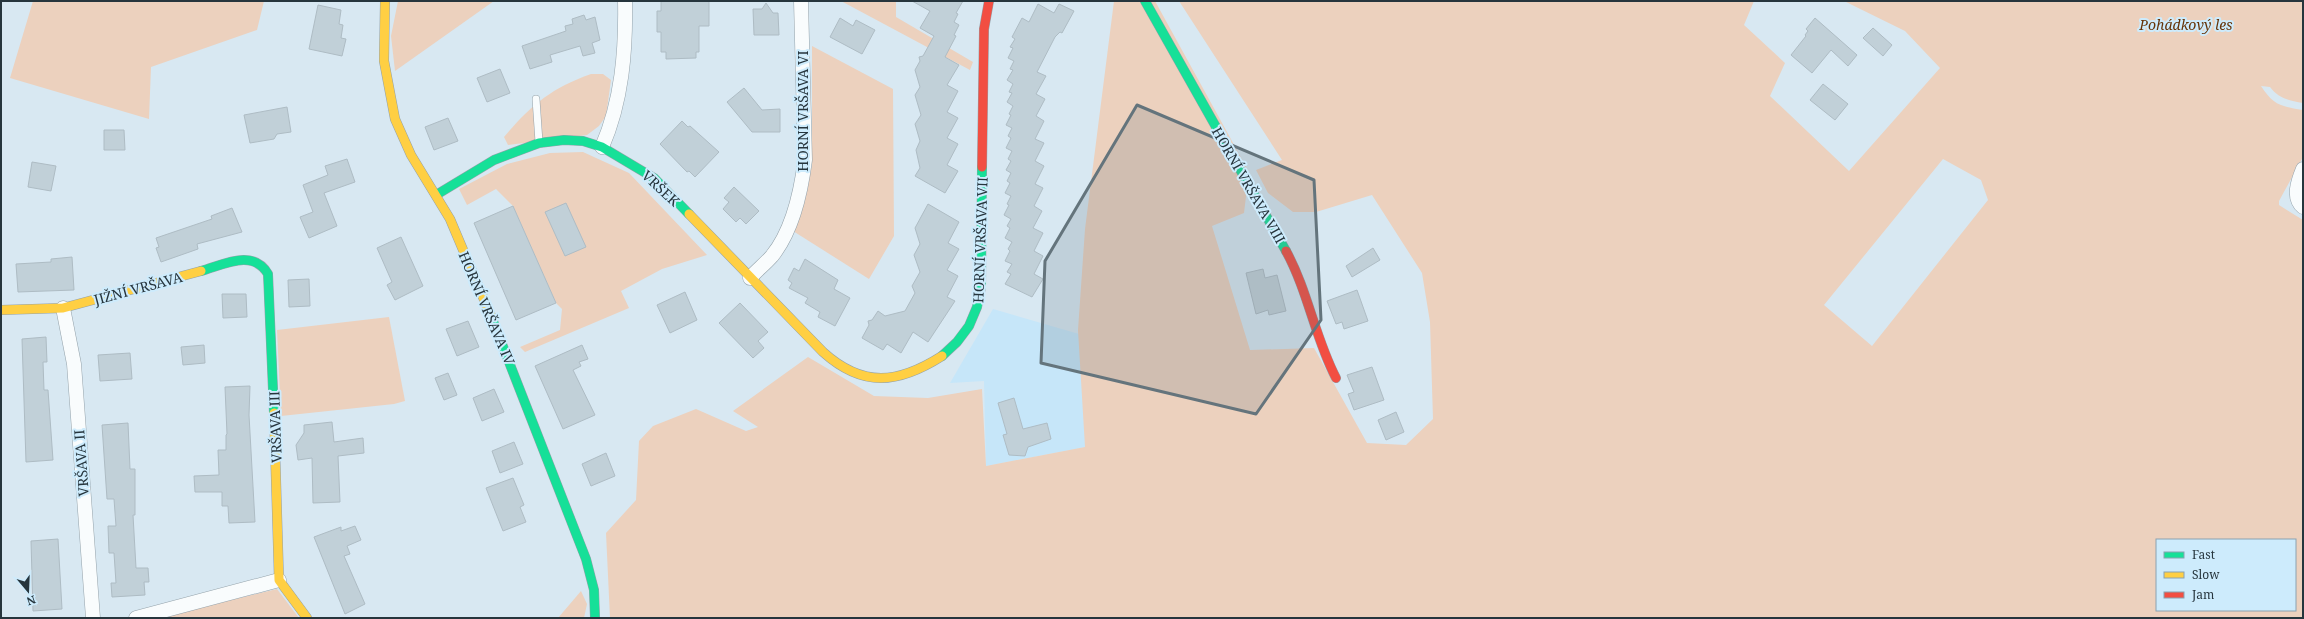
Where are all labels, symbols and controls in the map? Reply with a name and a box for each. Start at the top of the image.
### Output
park label: Pohádkový les [2138,15,2233,34]
street label: HORNÍ VRŠAVA VI [793,50,812,172]
street label: HORNÍ VRŠAVA VIII [1208,123,1290,247]
street label: VRŠEK [638,166,684,210]
street label: HORNÍ VRŠAVA VII [968,176,992,304]
street label: HORNÍ VRŠAVA IV [455,248,520,368]
street label: JIŽNÍ VRŠAVA [91,267,184,309]
street label: VRŠAVA III [264,391,286,463]
street label: VRŠAVA II [69,429,93,497]
legend [2156,539,2296,611]
text: Fast [2192,546,2215,563]
text: Slow [2192,566,2220,583]
north arrow [8,571,48,611]
text: Jam [2191,586,2214,603]
text: N [25,592,38,610]

